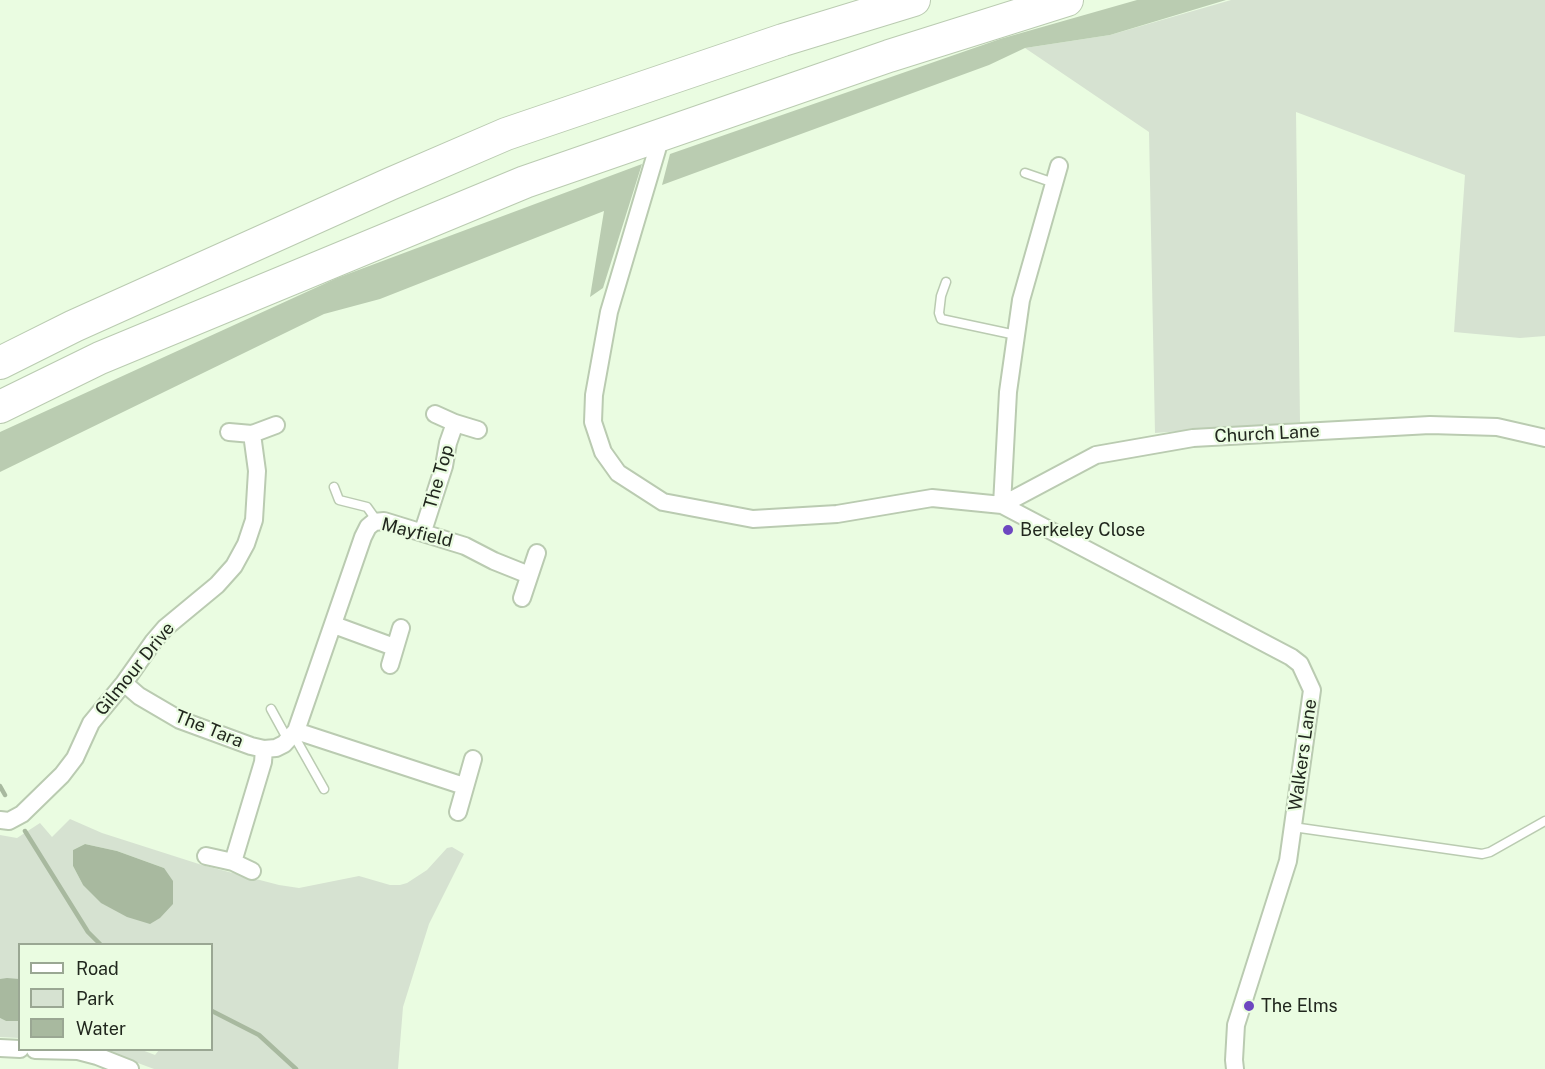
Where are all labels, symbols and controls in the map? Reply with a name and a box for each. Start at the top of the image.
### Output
street label: Church Lane [1214,420,1320,448]
street label: The Top [420,442,458,512]
street label: Mayfield [379,514,455,552]
place label: Berkeley Close [1020,519,1145,541]
marker: Berkeley Close [1001,523,1015,537]
street label: Gilmour Drive [91,618,179,720]
street label: Walkers Lane [1284,698,1322,812]
street label: The Tara [172,706,246,752]
legend [18,943,213,1051]
text: Road [76,958,119,979]
text: Park [76,988,114,1009]
place label: The Elms [1261,995,1338,1017]
marker: The Elms [1242,999,1256,1013]
text: Water [76,1018,126,1039]

